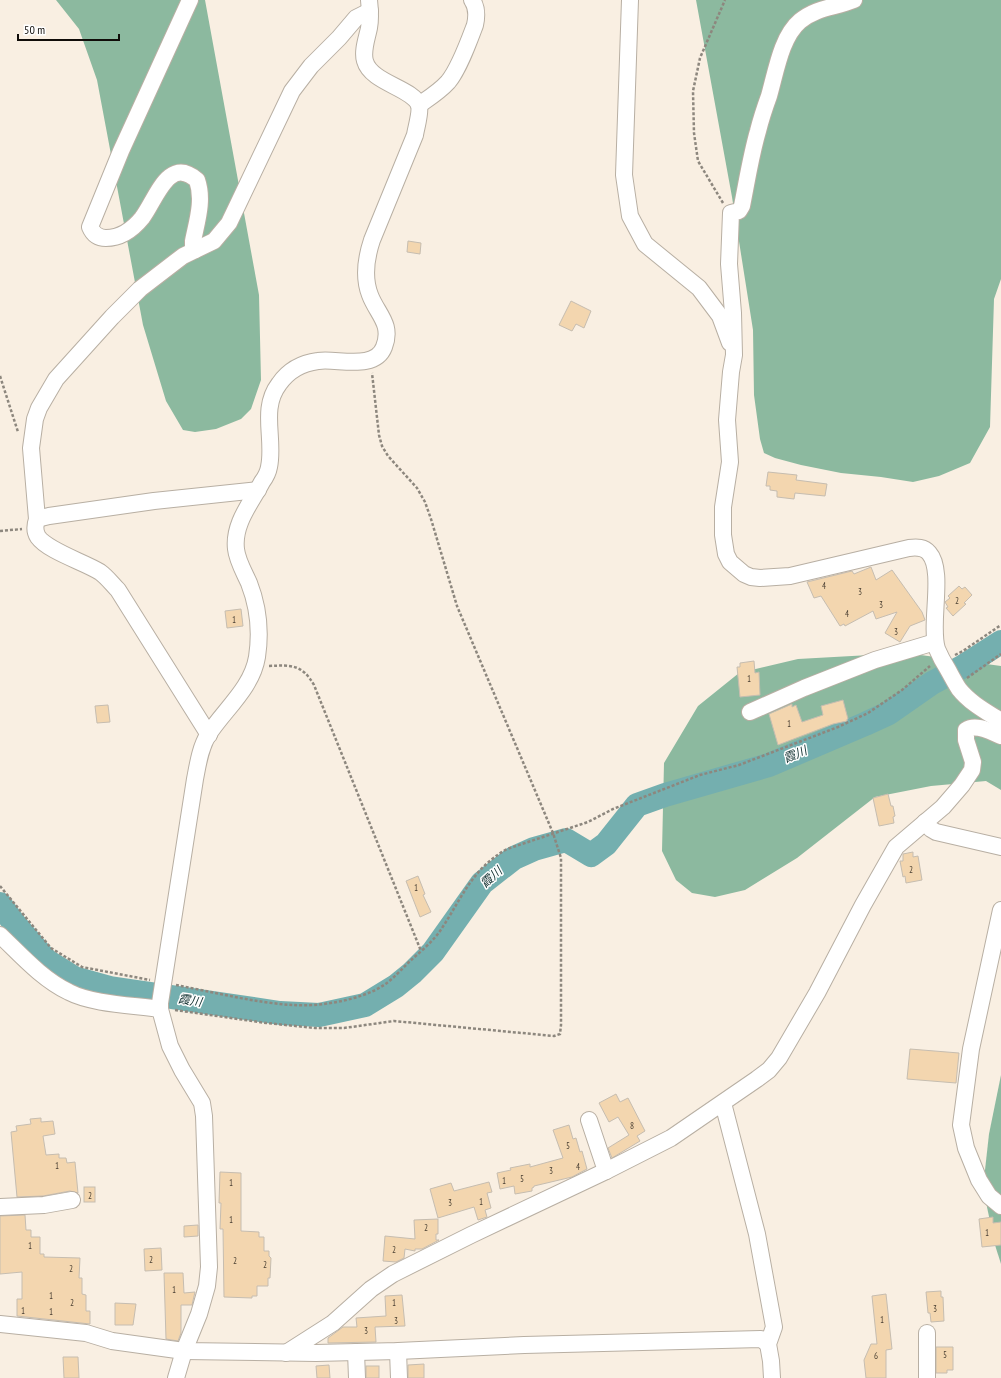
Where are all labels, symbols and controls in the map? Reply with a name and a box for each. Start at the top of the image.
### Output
scale bar [18,16,119,42]
text: 50 m [24,22,45,37]
house number: 4 [822,580,826,591]
house number: 3 [858,586,862,597]
house number: 2 [955,595,959,606]
house number: 3 [879,599,883,610]
house number: 4 [845,608,849,619]
house number: 1 [232,614,236,625]
house number: 3 [894,626,898,637]
house number: 1 [747,673,751,684]
house number: 1 [787,718,791,729]
water label: 霞川 [781,742,811,766]
water label: 霞川 [477,862,506,891]
house number: 2 [909,864,913,875]
house number: 1 [414,882,418,893]
water label: 霞川 [177,991,205,1010]
house number: 8 [630,1120,634,1131]
house number: 5 [566,1140,570,1151]
house number: 1 [55,1160,59,1171]
house number: 4 [576,1161,580,1172]
house number: 3 [549,1165,553,1176]
house number: 5 [520,1173,524,1184]
house number: 1 [502,1175,506,1186]
house number: 1 [229,1177,233,1188]
house number: 2 [88,1190,92,1201]
house number: 1 [479,1196,483,1207]
house number: 3 [448,1197,452,1208]
house number: 1 [229,1214,233,1225]
house number: 2 [424,1222,428,1233]
house number: 1 [985,1227,989,1238]
house number: 1 [28,1240,32,1251]
house number: 2 [392,1244,396,1255]
house number: 2 [149,1254,153,1265]
house number: 2 [233,1255,237,1266]
house number: 2 [263,1259,267,1270]
house number: 2 [69,1263,73,1274]
house number: 1 [172,1284,176,1295]
house number: 1 [49,1290,53,1301]
house number: 2 [70,1297,74,1308]
house number: 1 [392,1297,396,1308]
house number: 3 [933,1303,937,1314]
house number: 1 [21,1305,25,1316]
house number: 1 [49,1306,53,1317]
house number: 1 [880,1314,884,1325]
house number: 3 [394,1315,398,1326]
house number: 3 [364,1325,368,1336]
house number: 5 [943,1349,947,1360]
house number: 6 [874,1350,878,1361]

